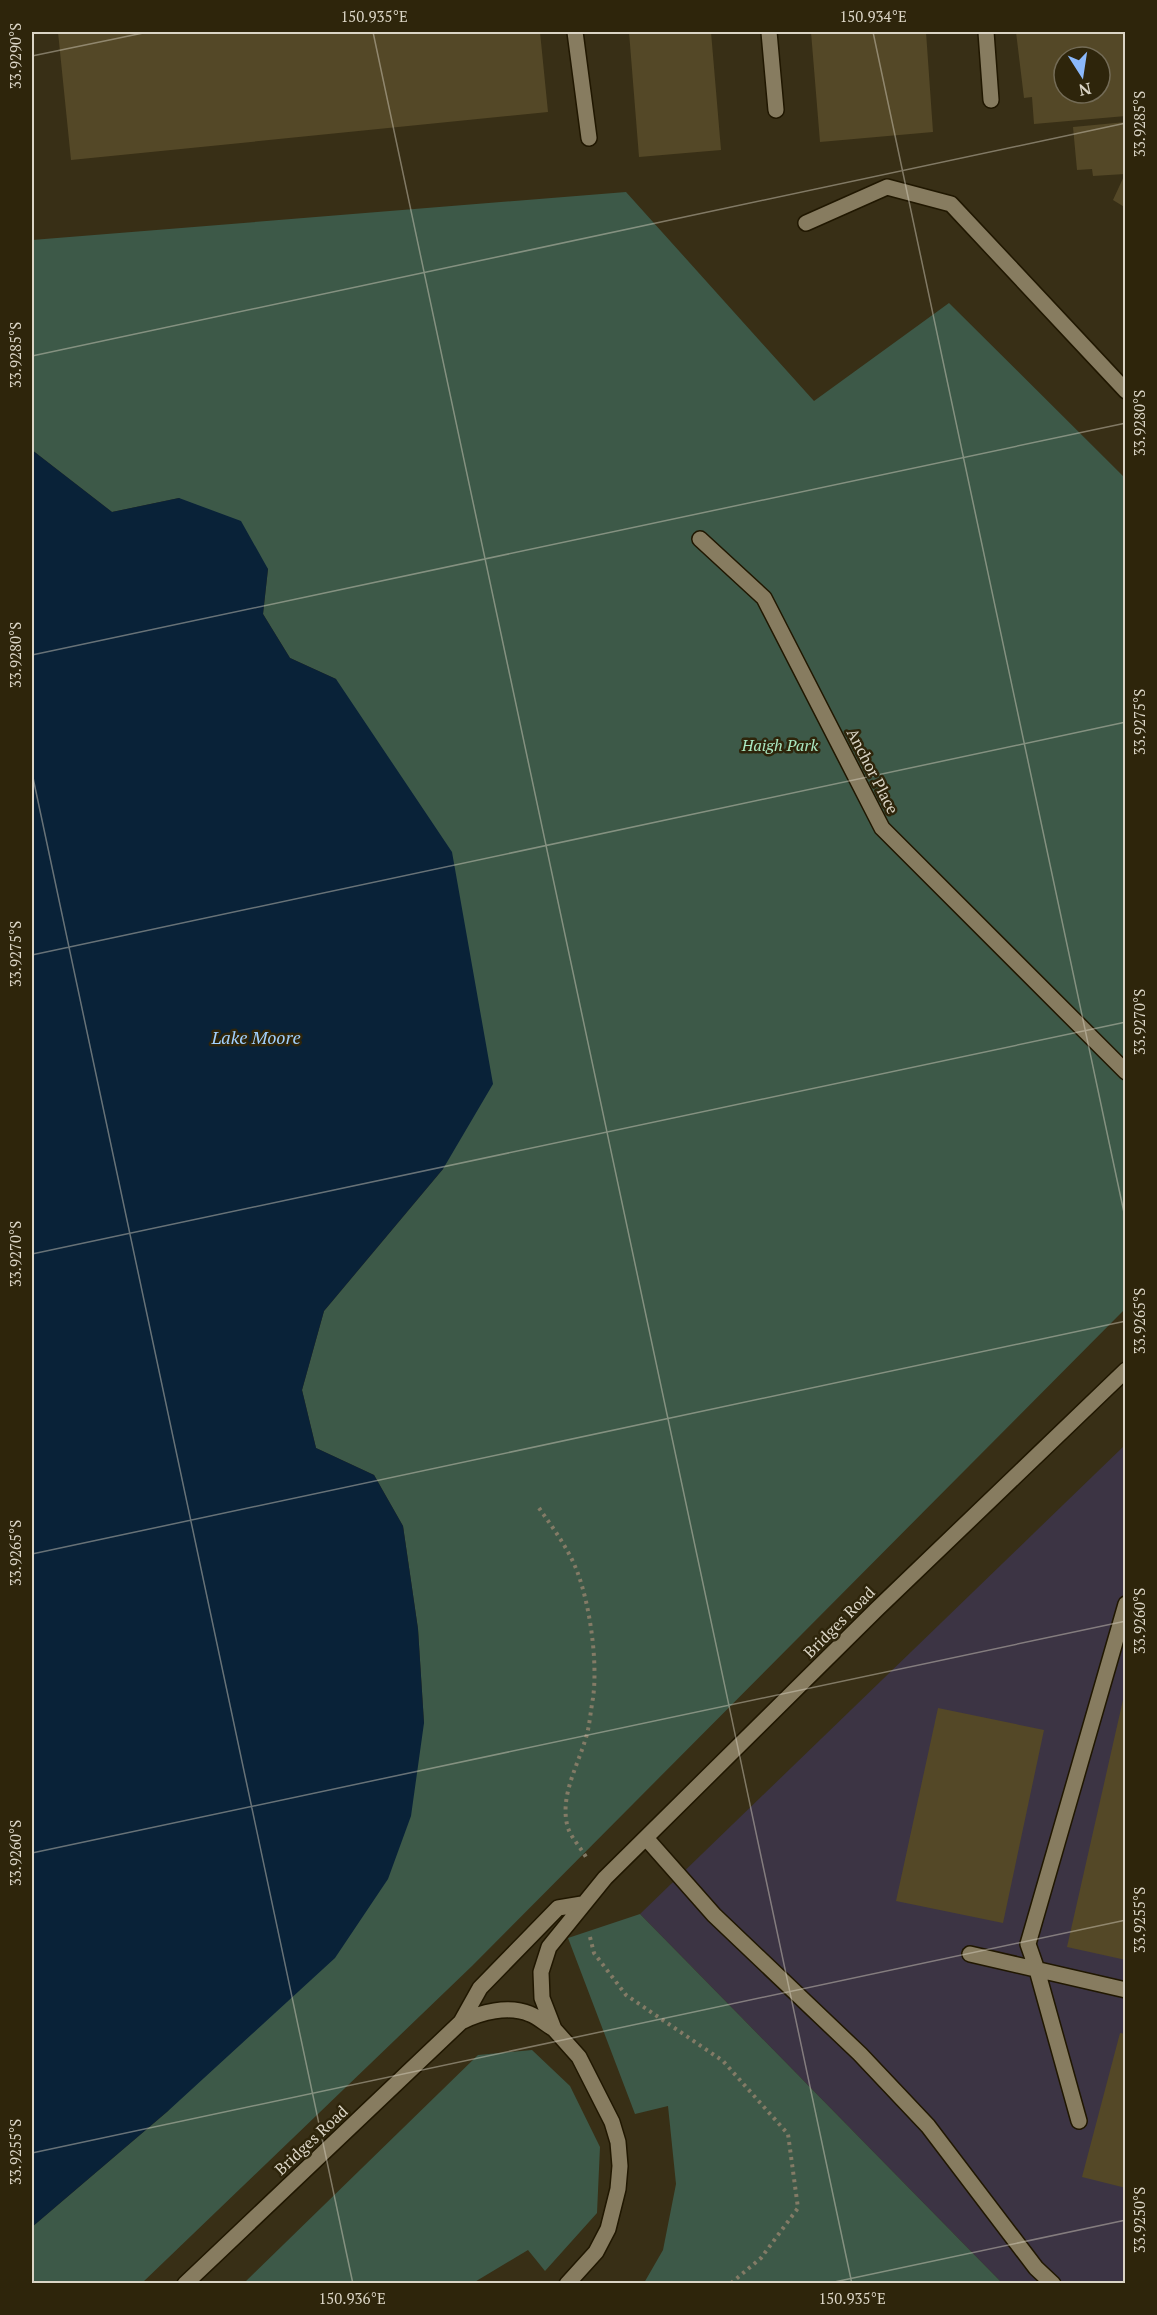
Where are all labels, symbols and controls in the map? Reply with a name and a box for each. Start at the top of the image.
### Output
text: 150.935°E [340,6,408,26]
text: 150.934°E [839,6,907,26]
text: 33.9290°S [5,23,25,89]
north arrow [1052,45,1112,105]
text: N [1077,78,1093,102]
text: 33.9285°S [1129,91,1149,157]
text: 33.9285°S [5,322,25,388]
text: 33.9280°S [1129,390,1149,456]
text: 33.9280°S [5,622,25,688]
text: 33.9275°S [1129,689,1149,755]
street label: Anchor Place [842,724,904,818]
park label: Haigh Park [741,734,819,756]
text: 33.9275°S [5,921,25,987]
text: 33.9270°S [1129,989,1149,1055]
water label: Lake Moore [210,1025,301,1049]
text: 33.9270°S [5,1221,25,1287]
text: 33.9265°S [1129,1288,1149,1354]
text: 33.9265°S [5,1520,25,1586]
street label: Bridges Road [798,1581,880,1663]
text: 33.9260°S [1129,1588,1149,1654]
text: 33.9260°S [5,1820,25,1886]
text: 33.9255°S [1129,1887,1149,1953]
street label: Bridges Road [270,2100,352,2180]
text: 33.9255°S [5,2119,25,2185]
text: 33.9250°S [1129,2187,1149,2253]
text: 150.936°E [318,2288,386,2308]
text: 150.935°E [818,2288,886,2308]

